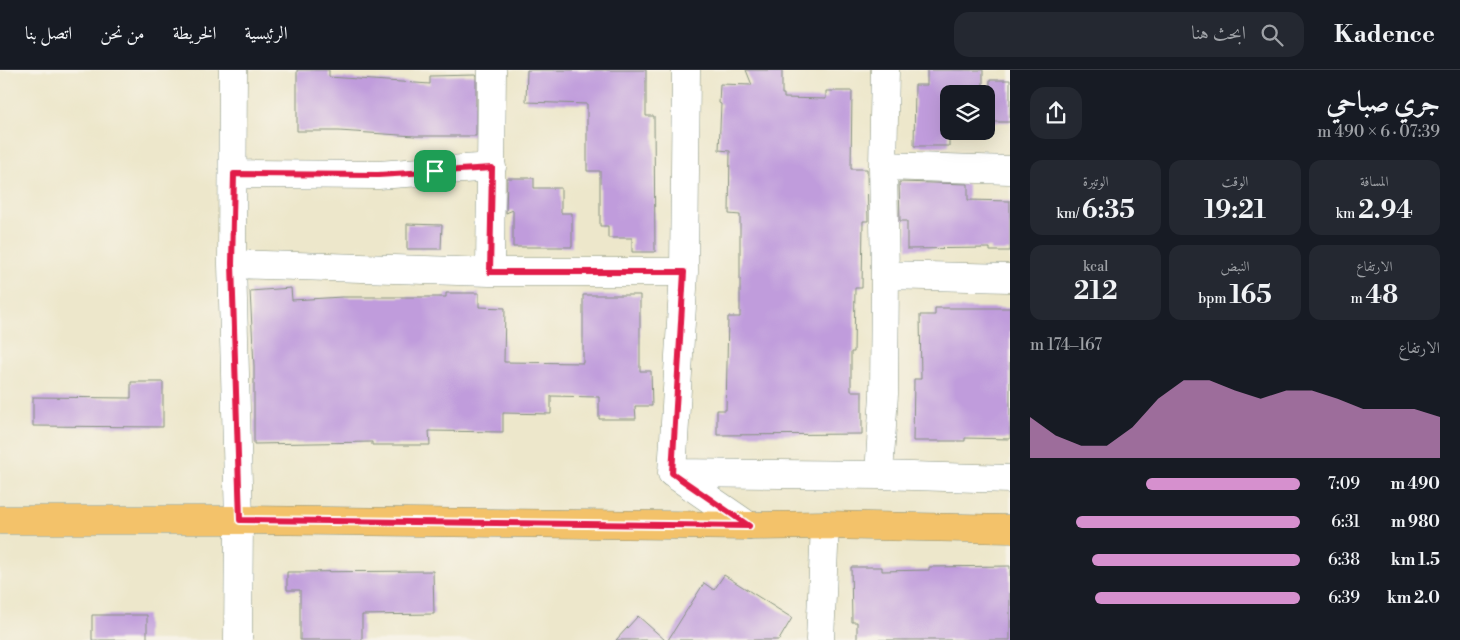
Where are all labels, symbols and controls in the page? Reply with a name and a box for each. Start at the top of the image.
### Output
search box [954,12,1304,57]
text: Kadence [1334,20,1435,50]
text: ابحث هنا [1191,21,1246,45]
icon: search [1258,21,1286,49]
text: اتصل بنا [25,22,72,45]
text: من نحن [100,22,145,45]
text: الخريطة [173,22,216,45]
text: الرئيسية [244,22,288,45]
map controls [940,85,995,140]
button: layers [940,85,995,140]
text: جري صباحي [1326,85,1440,120]
button: share [1030,87,1082,139]
text: 07:39 · 6 × 490 m [1317,122,1440,142]
pin [414,150,456,192]
icon: arrive [421,157,449,185]
text: الوتيرة [1083,173,1109,191]
text: الوقت [1222,173,1248,191]
text: المسافة [1360,173,1389,191]
text: 6:35 [1082,195,1135,226]
text: 19:21 [1204,195,1266,226]
text: 2.94 [1358,195,1413,226]
text: /km [1057,205,1082,223]
text: km [1336,205,1358,223]
text: kcal [1083,258,1108,276]
text: النبض [1221,258,1249,276]
text: الارتفاع [1356,258,1393,276]
text: 212 [1074,276,1118,307]
text: 165 [1229,280,1272,311]
text: 48 [1366,280,1398,311]
text: bpm [1198,290,1229,308]
text: m [1350,290,1366,308]
text: 167–174 m [1030,335,1102,355]
text: الارتفاع [1398,338,1440,358]
text: 7:09 [1328,474,1360,494]
text: 490 m [1390,474,1440,494]
text: 6:31 [1331,512,1360,532]
text: 980 m [1391,512,1440,532]
text: 6:38 [1328,550,1360,570]
text: 1.5 km [1391,550,1440,570]
text: 6:39 [1328,588,1360,608]
text: 2.0 km [1387,588,1440,608]

